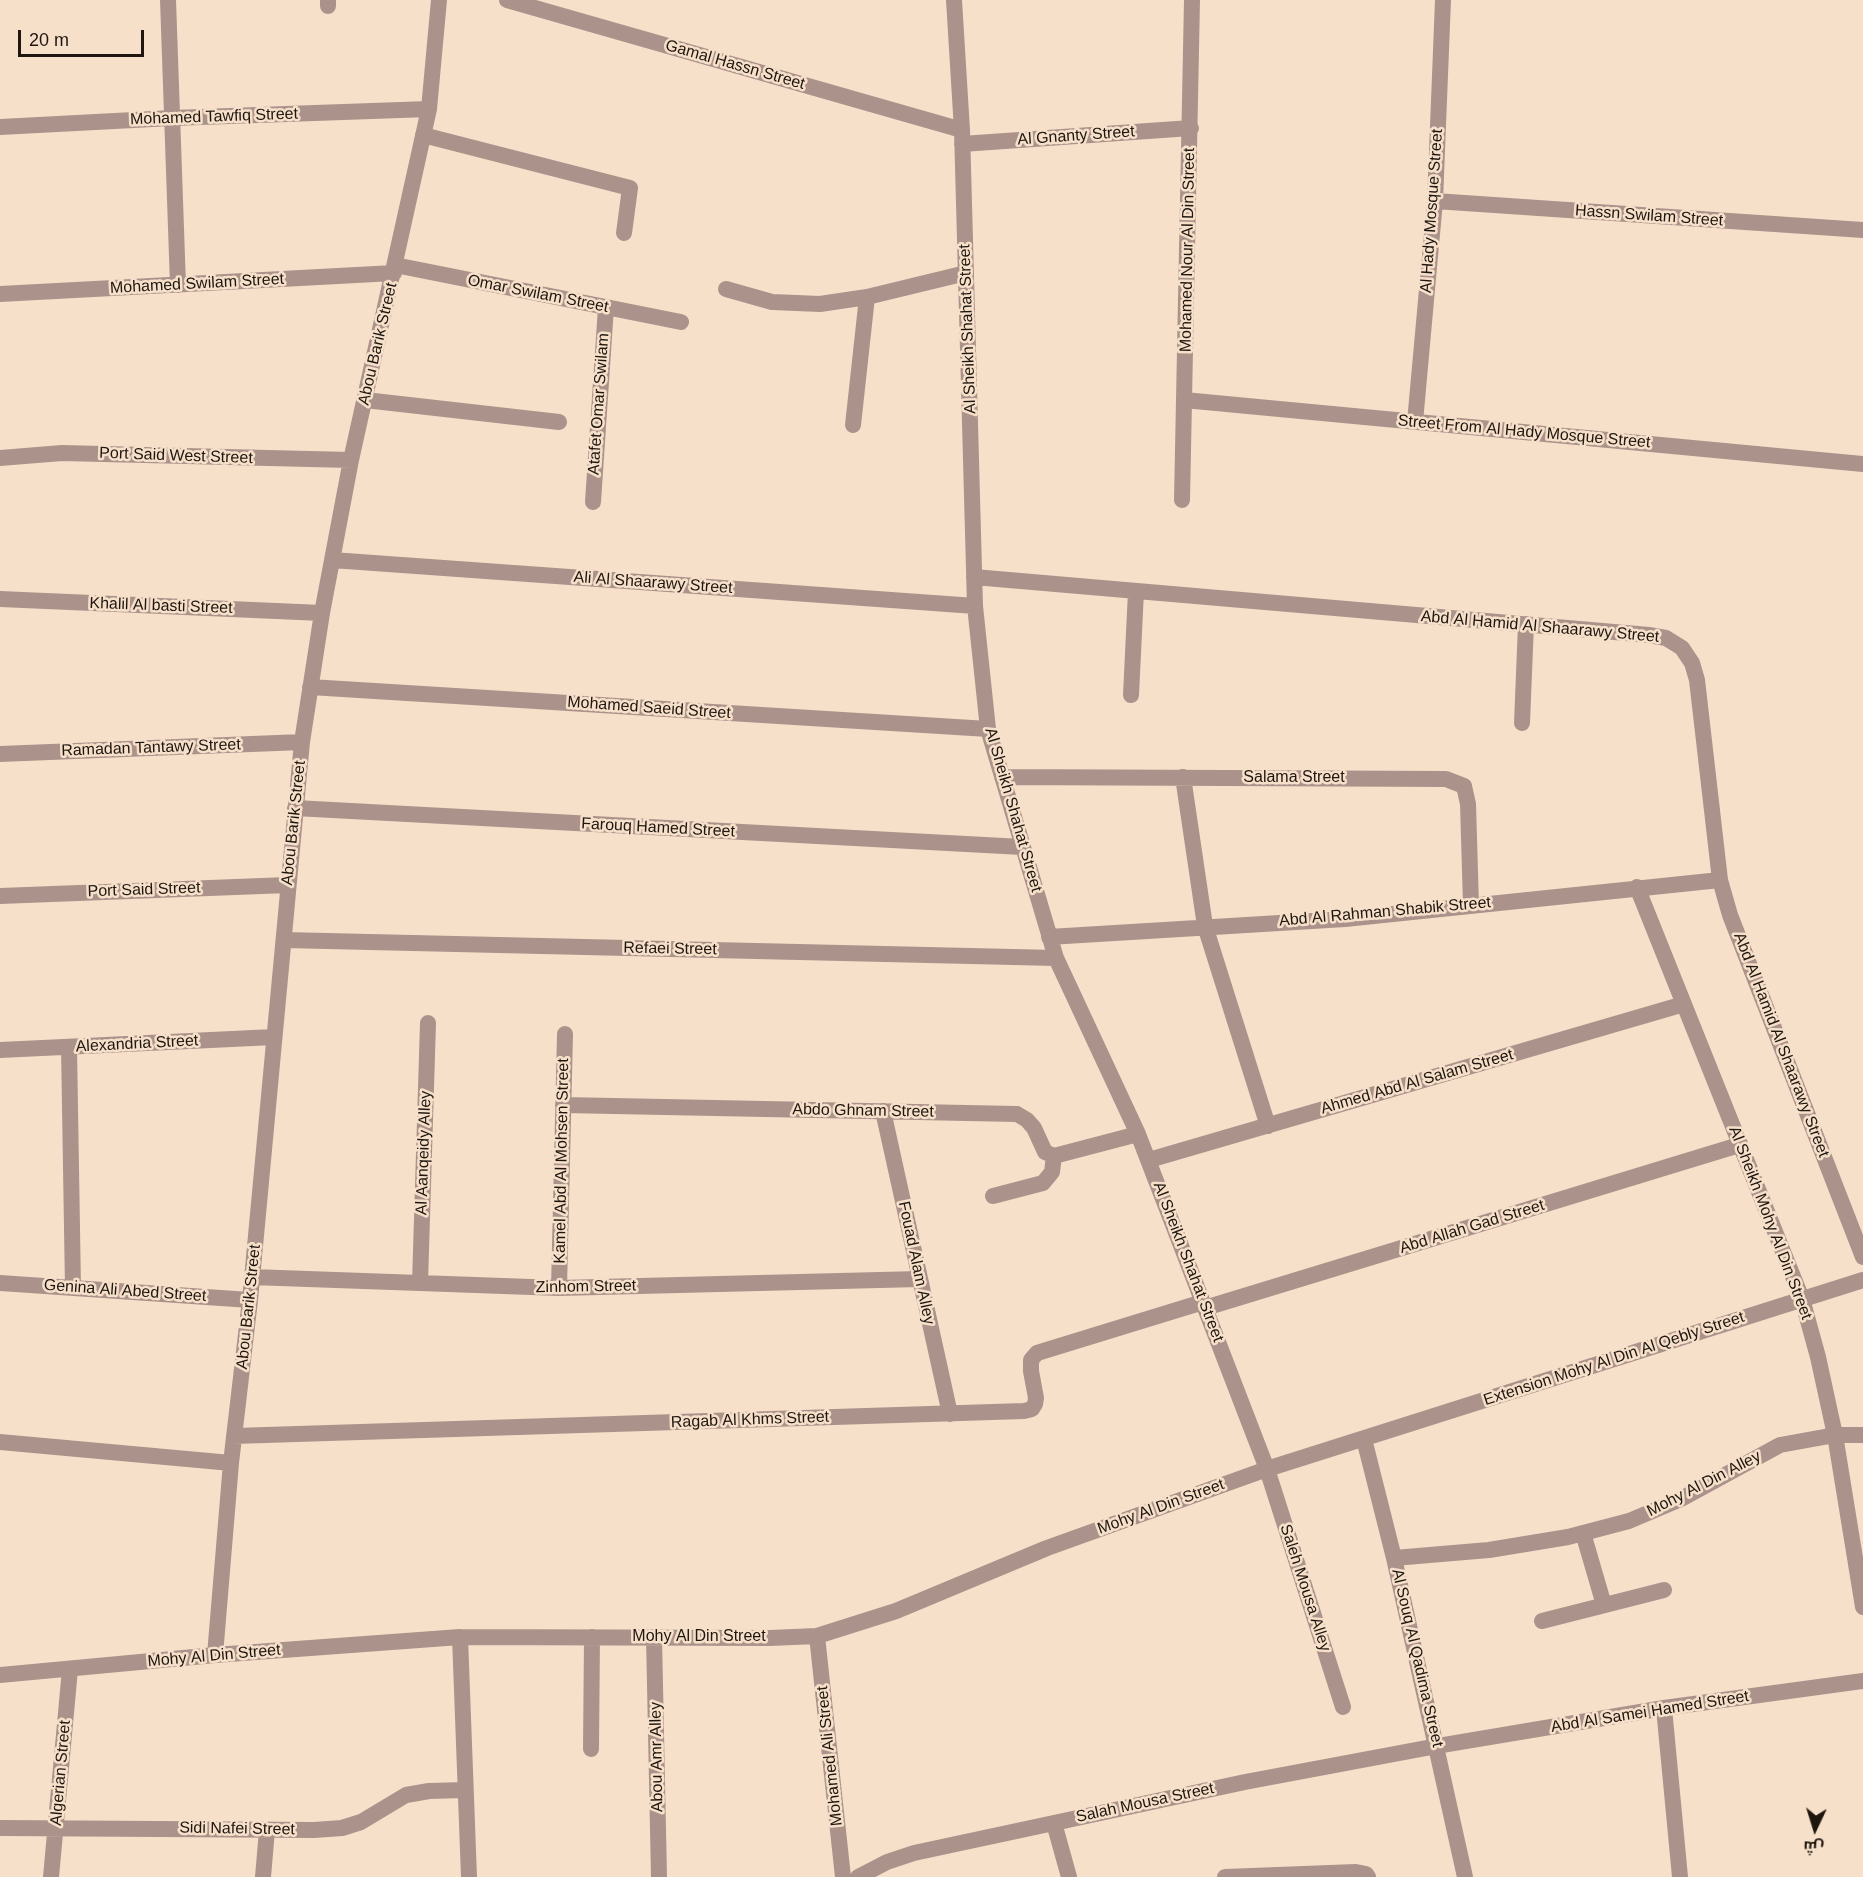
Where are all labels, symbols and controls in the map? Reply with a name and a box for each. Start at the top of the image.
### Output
scale bar [21,18,147,56]
text: 20 m [29,30,69,50]
street label: Gamal Hassn Street [663,36,807,94]
street label: Mohamed Tawfiq Street [130,104,298,130]
street label: Al Gnanty Street [1017,122,1135,150]
street label: Al Hady Mosque Street [1417,128,1447,294]
street label: Mohamed Nour Al Din Street [1177,148,1199,352]
street label: Hassn Swilam Street [1574,201,1724,231]
street label: Al Sheikh Shahat Street [955,244,981,414]
street label: Mohamed Swilam Street [109,270,285,298]
street label: Omar Swilam Street [466,271,610,317]
street label: Abou Barik Street [355,281,401,407]
street label: Atafet Omar Swilam [584,332,614,476]
street label: Street From Al Hady Mosque Street [1397,411,1651,453]
street label: Port Said West Street [99,444,253,468]
street label: Ali Al Shaarawy Street [573,568,733,598]
street label: Khalil Al basti Street [89,594,233,618]
street label: Abd Al Hamid Al Shaarawy Street [1420,607,1660,647]
street label: Mohamed Saeid Street [567,693,731,723]
street label: Al Sheikh Shahat Street [980,726,1046,894]
street label: Ramadan Tantawy Street [61,735,241,761]
street label: Abou Barik Street [278,760,310,886]
street label: Salama Street [1243,768,1345,788]
street label: Farouq Hamed Street [581,814,735,842]
street label: Port Said Street [87,878,201,902]
street label: Abd Al Rahman Shabik Street [1278,893,1492,931]
street label: Abd Al Hamid Al Shaarawy Street [1729,930,1833,1160]
street label: Refaei Street [623,939,717,959]
street label: Alexandria Street [75,1031,199,1057]
street label: Ahmed Abd Al Salam Street [1319,1045,1515,1119]
street label: Kamel Abd Al Mohsen Street [551,1058,573,1264]
street label: Al Aanqeidy Alley [412,1090,436,1216]
street label: Abdo Ghnam Street [792,1100,934,1122]
street label: Al Sheikh Mohy Al Din Street [1724,1124,1816,1322]
street label: Al Sheikh Shahat Street [1149,1179,1227,1345]
street label: Abd Allah Gad Street [1397,1196,1547,1258]
street label: Fouad Alam Alley [894,1200,938,1326]
street label: Abou Barik Street [233,1244,265,1370]
street label: Genina Ali Abed Street [43,1276,207,1306]
street label: Zinhom Street [536,1277,636,1297]
street label: Extension Mohy Al Din Al Qebly Street [1481,1308,1747,1410]
street label: Ragab Al Khms Street [671,1408,829,1432]
street label: Mohy Al Din Alley [1644,1447,1764,1521]
street label: Mohy Al Din Street [1095,1475,1227,1539]
street label: Saleh Mousa Alley [1275,1522,1335,1654]
street label: Al Souq Al Qadima Street [1387,1567,1447,1749]
street label: Mohy Al Din Street [632,1627,766,1647]
street label: Mohy Al Din Street [147,1641,281,1671]
street label: Mohamed Ali Street [813,1685,847,1827]
street label: Abd Al Samei Hamed Street [1550,1687,1750,1737]
street label: Abou Amr Alley [646,1702,668,1812]
street label: Algerian Street [47,1719,75,1827]
street label: Salah Mousa Street [1074,1779,1216,1827]
north arrow [1785,1799,1845,1859]
street label: Sidi Nafei Street [179,1818,295,1840]
text: ش [1803,1838,1825,1857]

